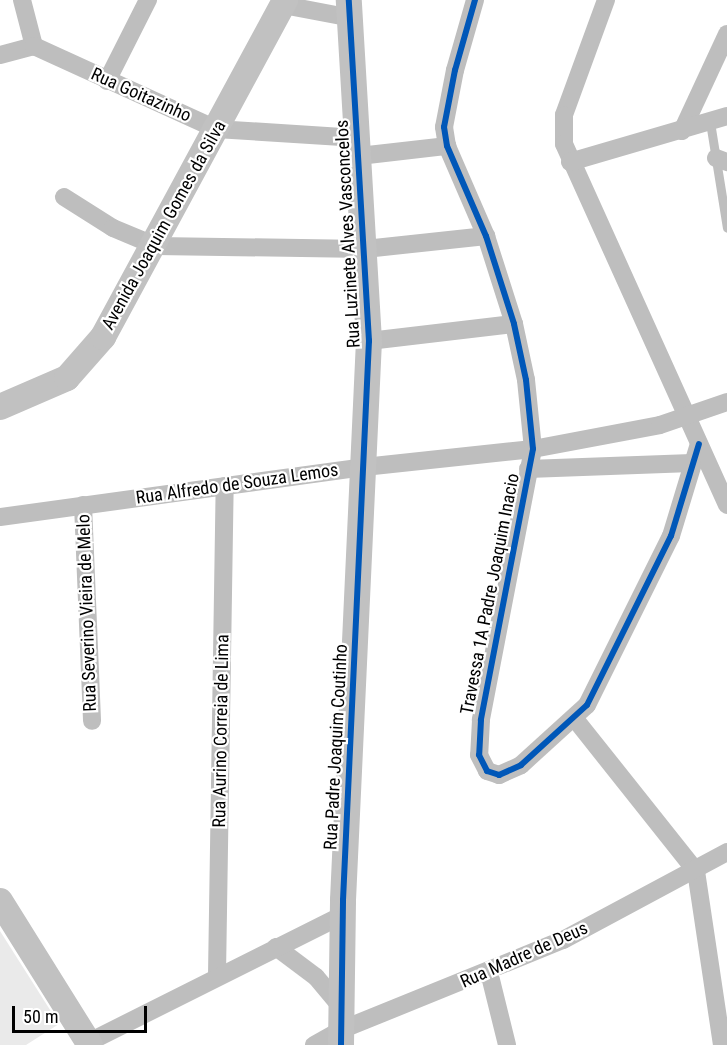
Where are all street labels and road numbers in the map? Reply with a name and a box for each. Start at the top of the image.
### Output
street label: Rua Goitazinho [88,63,194,127]
street label: Avenida Joaquim Gomes da Silva [97,117,231,333]
street label: Rua Luzinete Alves Vasconcelos [331,119,365,349]
street label: Rua Alfredo de Souza Lemos [134,459,340,509]
street label: Travessa 1A Padre Joaquim Inacio [456,471,524,717]
street label: Rua Severino Vieira de Melo [73,514,101,712]
street label: Rua Aurino Correia de Lima [209,634,233,828]
street label: Rua Padre Joaquim Coutinho [320,644,352,850]
street label: Rua Madre de Deus [457,917,591,993]

